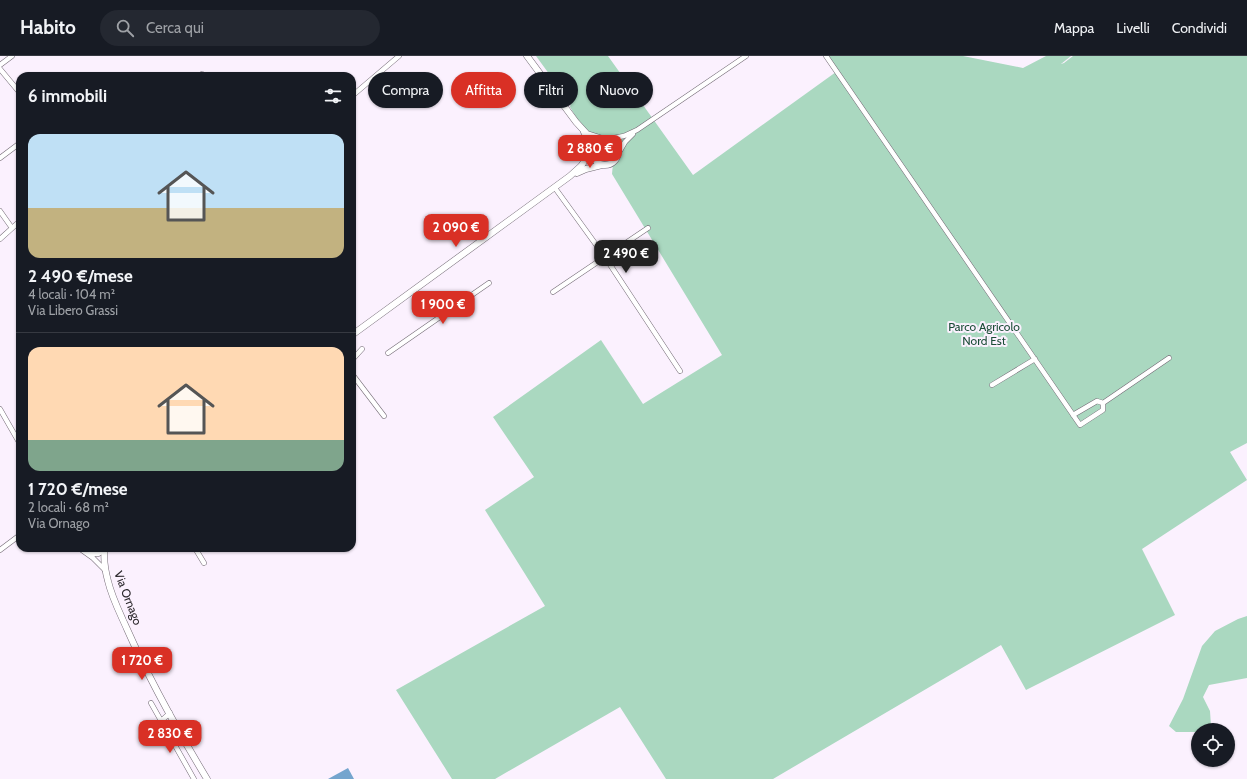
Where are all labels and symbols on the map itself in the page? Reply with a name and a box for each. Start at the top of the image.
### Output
pin: 2 880 € [553,135,627,169]
pin: 2 090 € [419,214,493,248]
pin: 2 490 € [589,240,663,274]
pin: 1 900 € [406,291,480,325]
park label: Parco Agricolo Nord Est [948,319,1020,348]
street label: Via Ornago [111,569,146,627]
pin: 1 720 € [105,647,179,681]
pin: 2 830 € [133,720,207,754]

